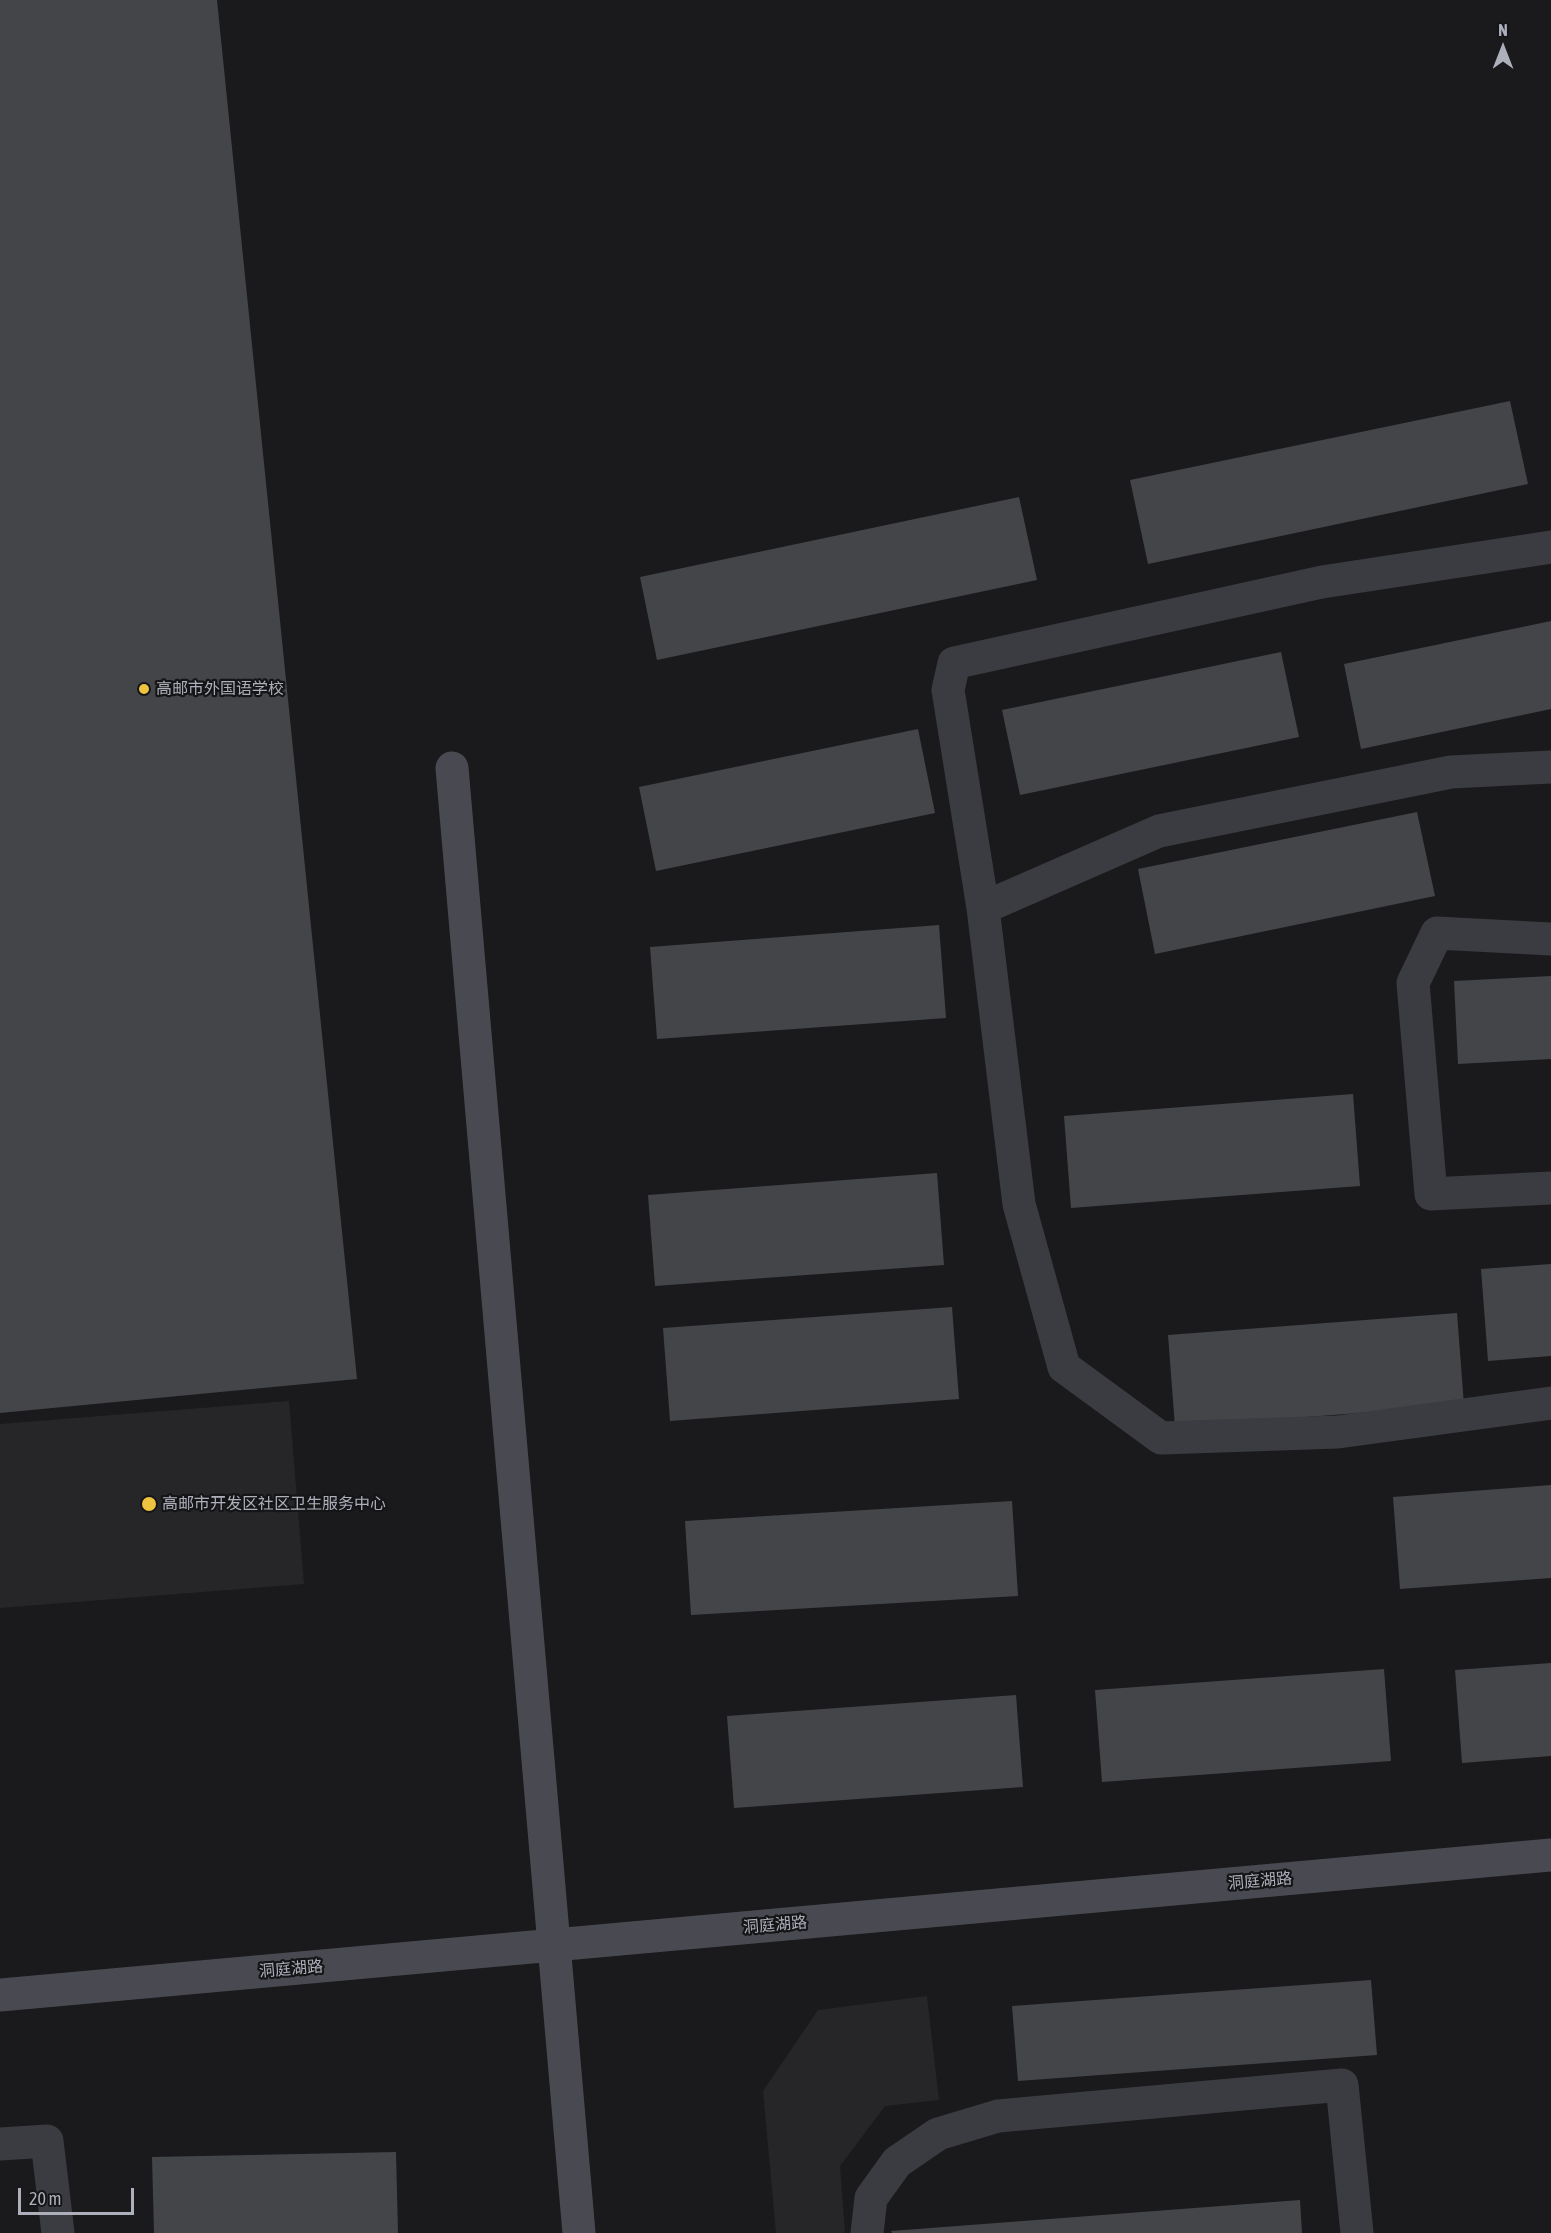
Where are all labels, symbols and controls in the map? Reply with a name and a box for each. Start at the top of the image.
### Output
north arrow [1473,18,1533,78]
text: N [1498,21,1508,39]
place label: 高邮市外国语学校 [156,679,284,699]
marker: 高邮市外国语学校 [137,682,151,696]
place label: 高邮市开发区社区卫生服务中心 [162,1494,386,1514]
marker: 高邮市开发区社区卫生服务中心 [140,1495,158,1513]
street label: 洞庭湖路 [1227,1869,1293,1893]
street label: 洞庭湖路 [742,1913,808,1937]
street label: 洞庭湖路 [258,1957,324,1981]
scale bar [21,2176,136,2214]
text: 20 m [29,2188,61,2209]

